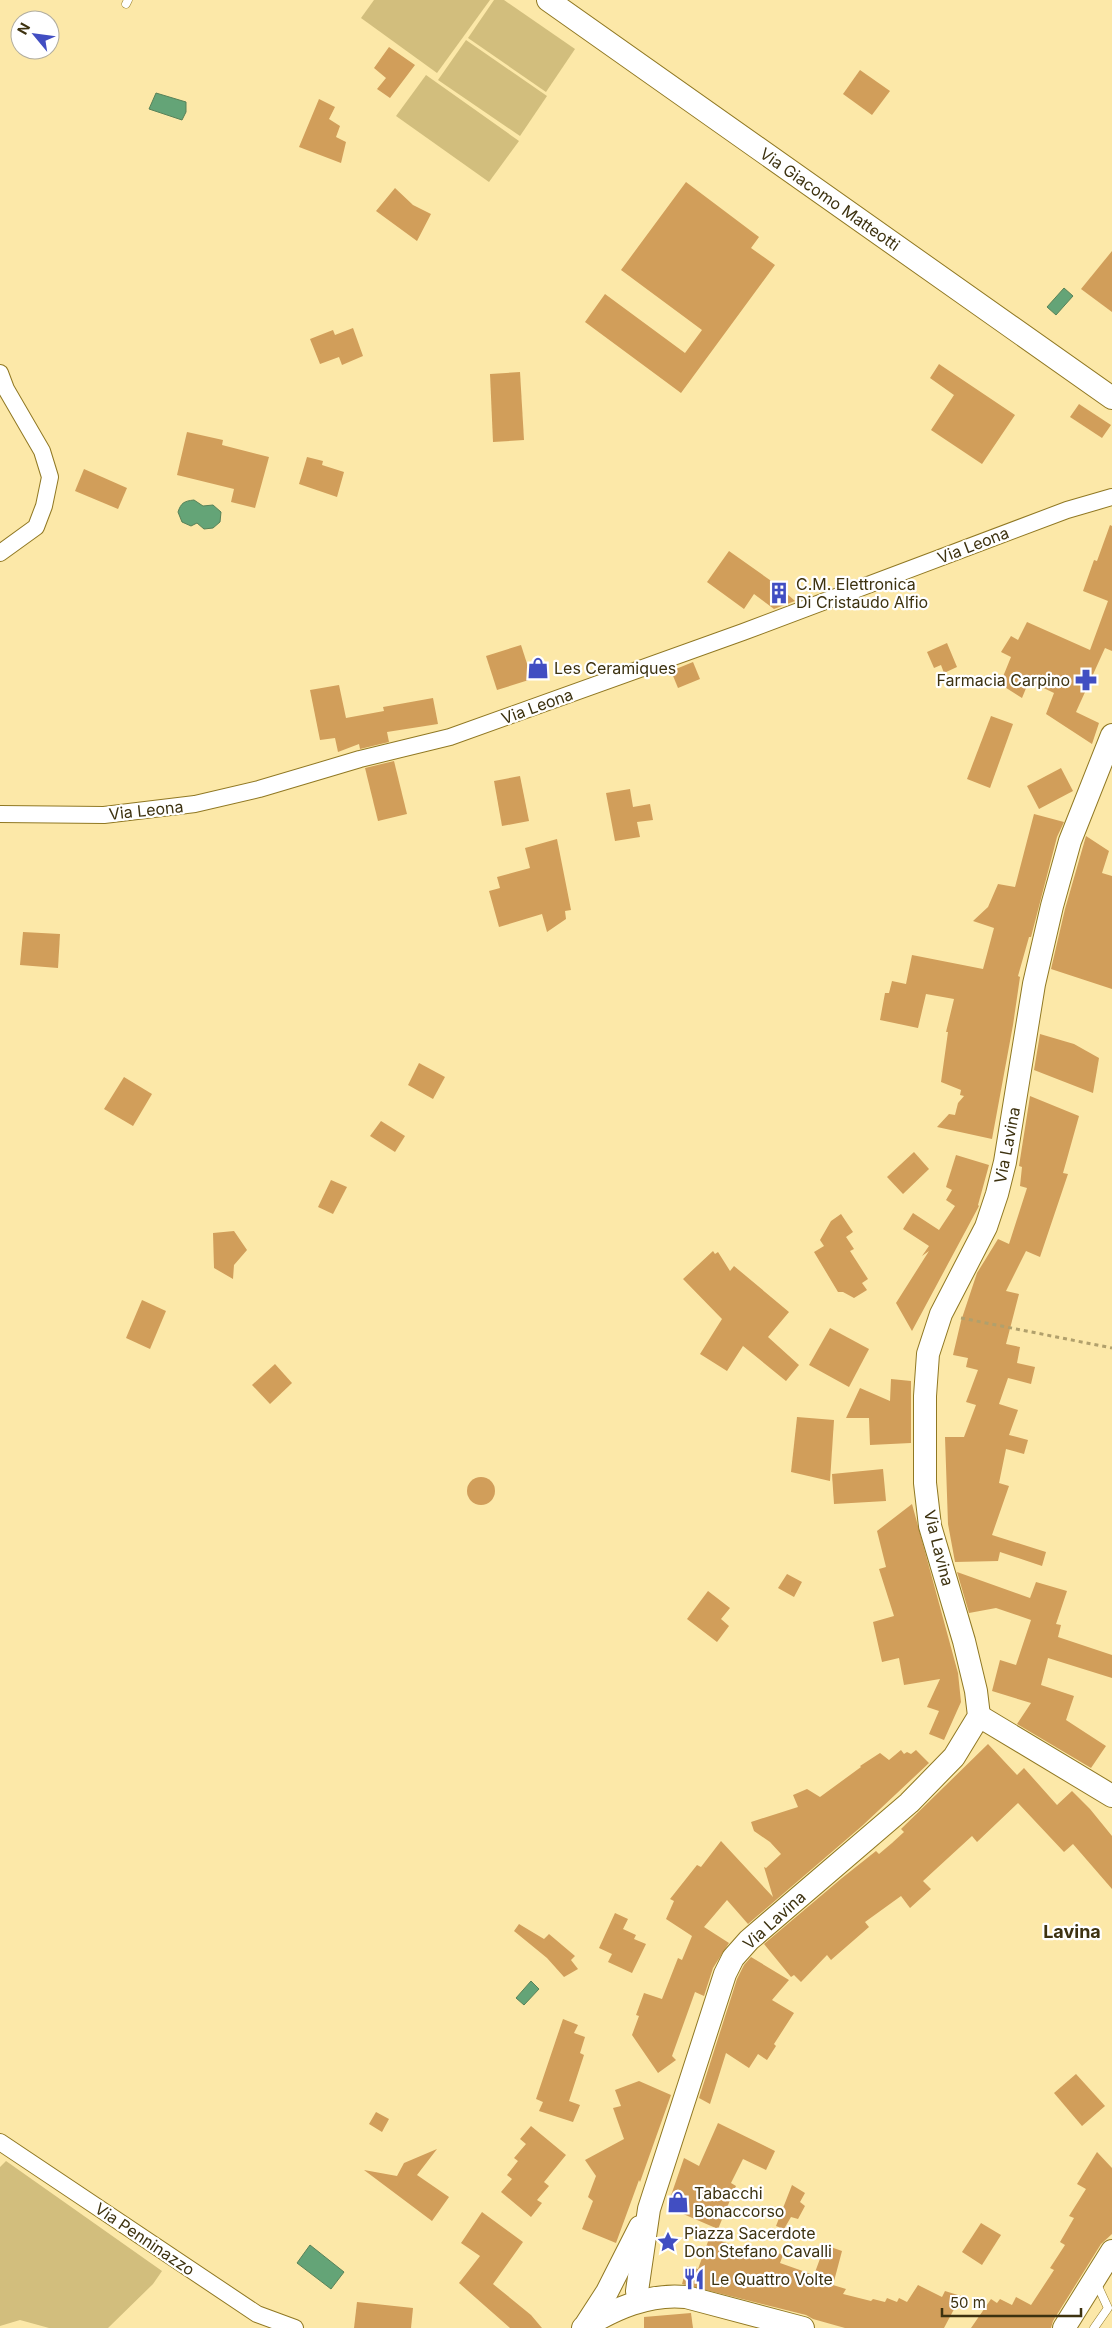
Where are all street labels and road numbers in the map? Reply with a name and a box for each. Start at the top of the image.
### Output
street label: Via Giacomo Matteotti [756,143,904,255]
street label: Via Leona [934,522,1012,568]
street label: Via Leona [498,684,576,728]
street label: Via Leona [108,796,184,824]
street label: Via Lavina [990,1105,1024,1185]
street label: Via Lavina [920,1508,958,1588]
street label: Via Lavina [739,1887,809,1953]
street label: Via Penninazzo [91,2198,199,2280]

